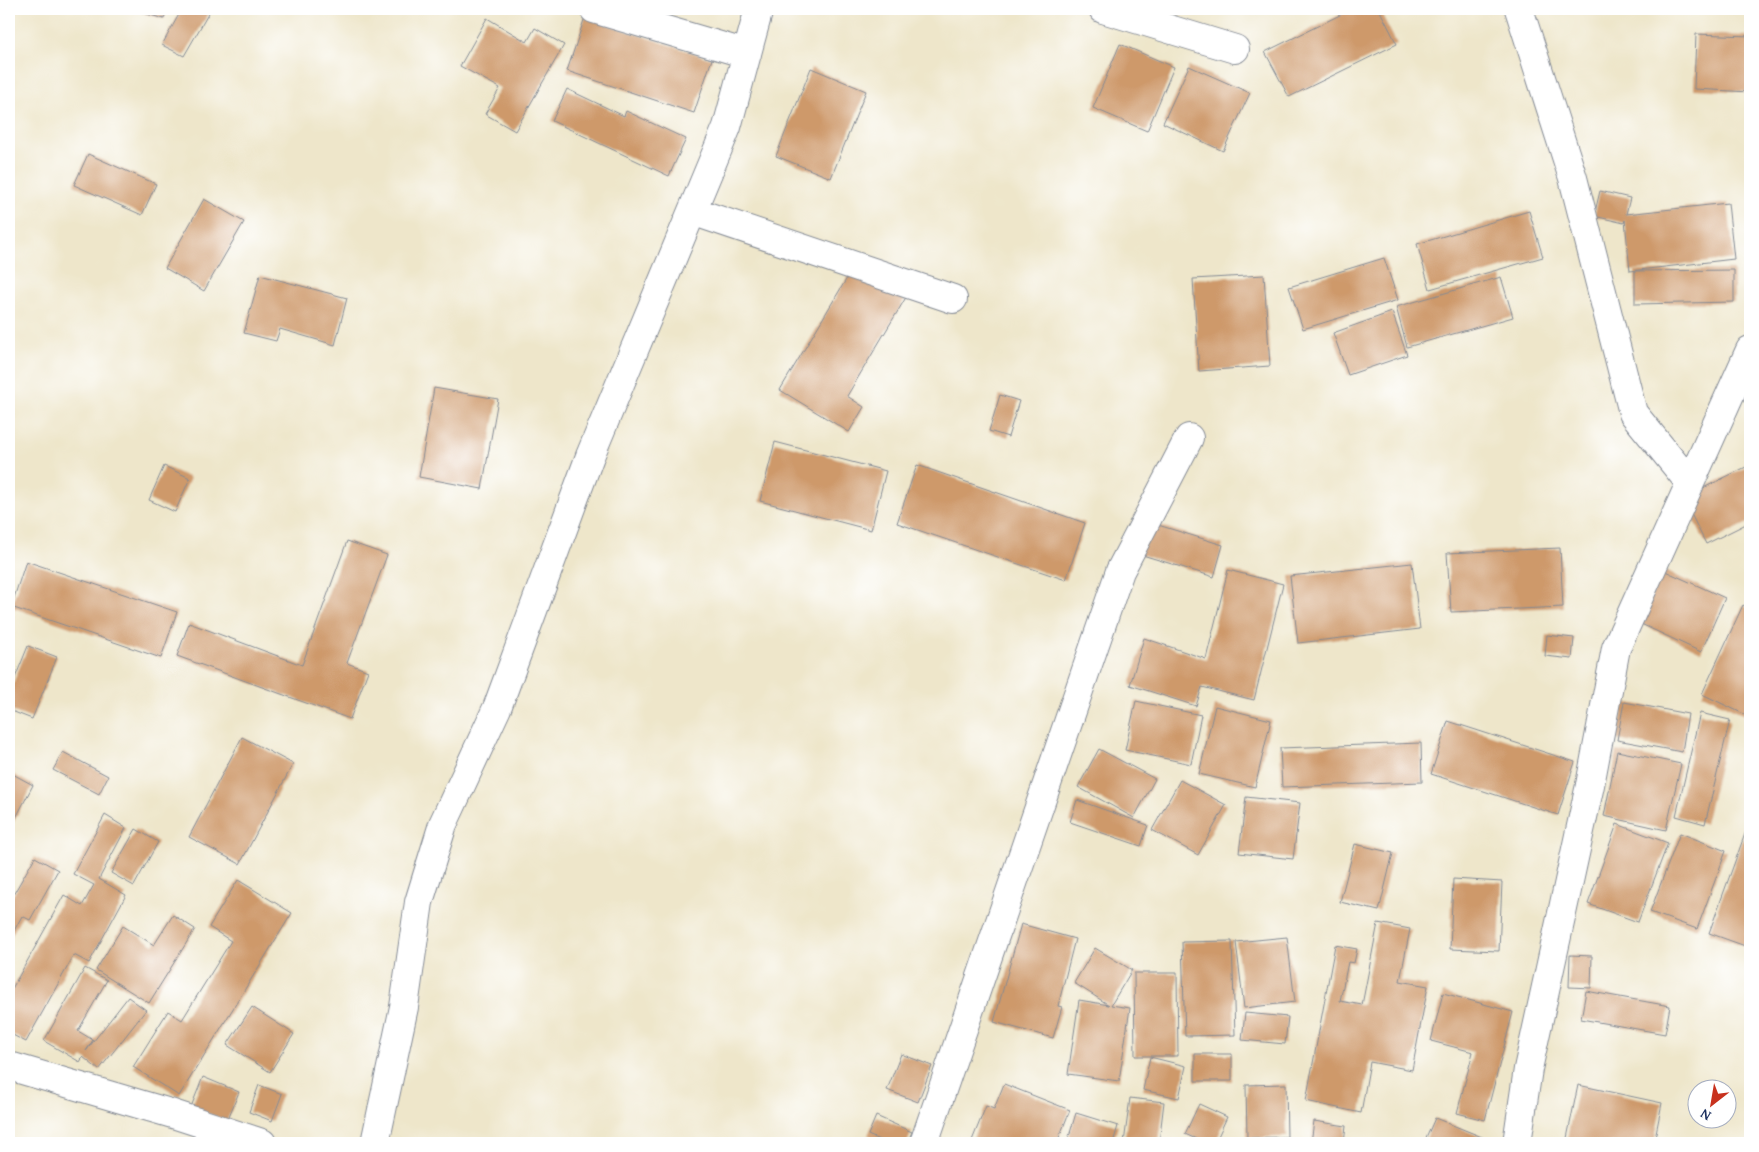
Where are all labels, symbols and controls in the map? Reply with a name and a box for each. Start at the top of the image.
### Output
north arrow [1686,1080,1736,1130]
text: N [1696,1104,1714,1126]

